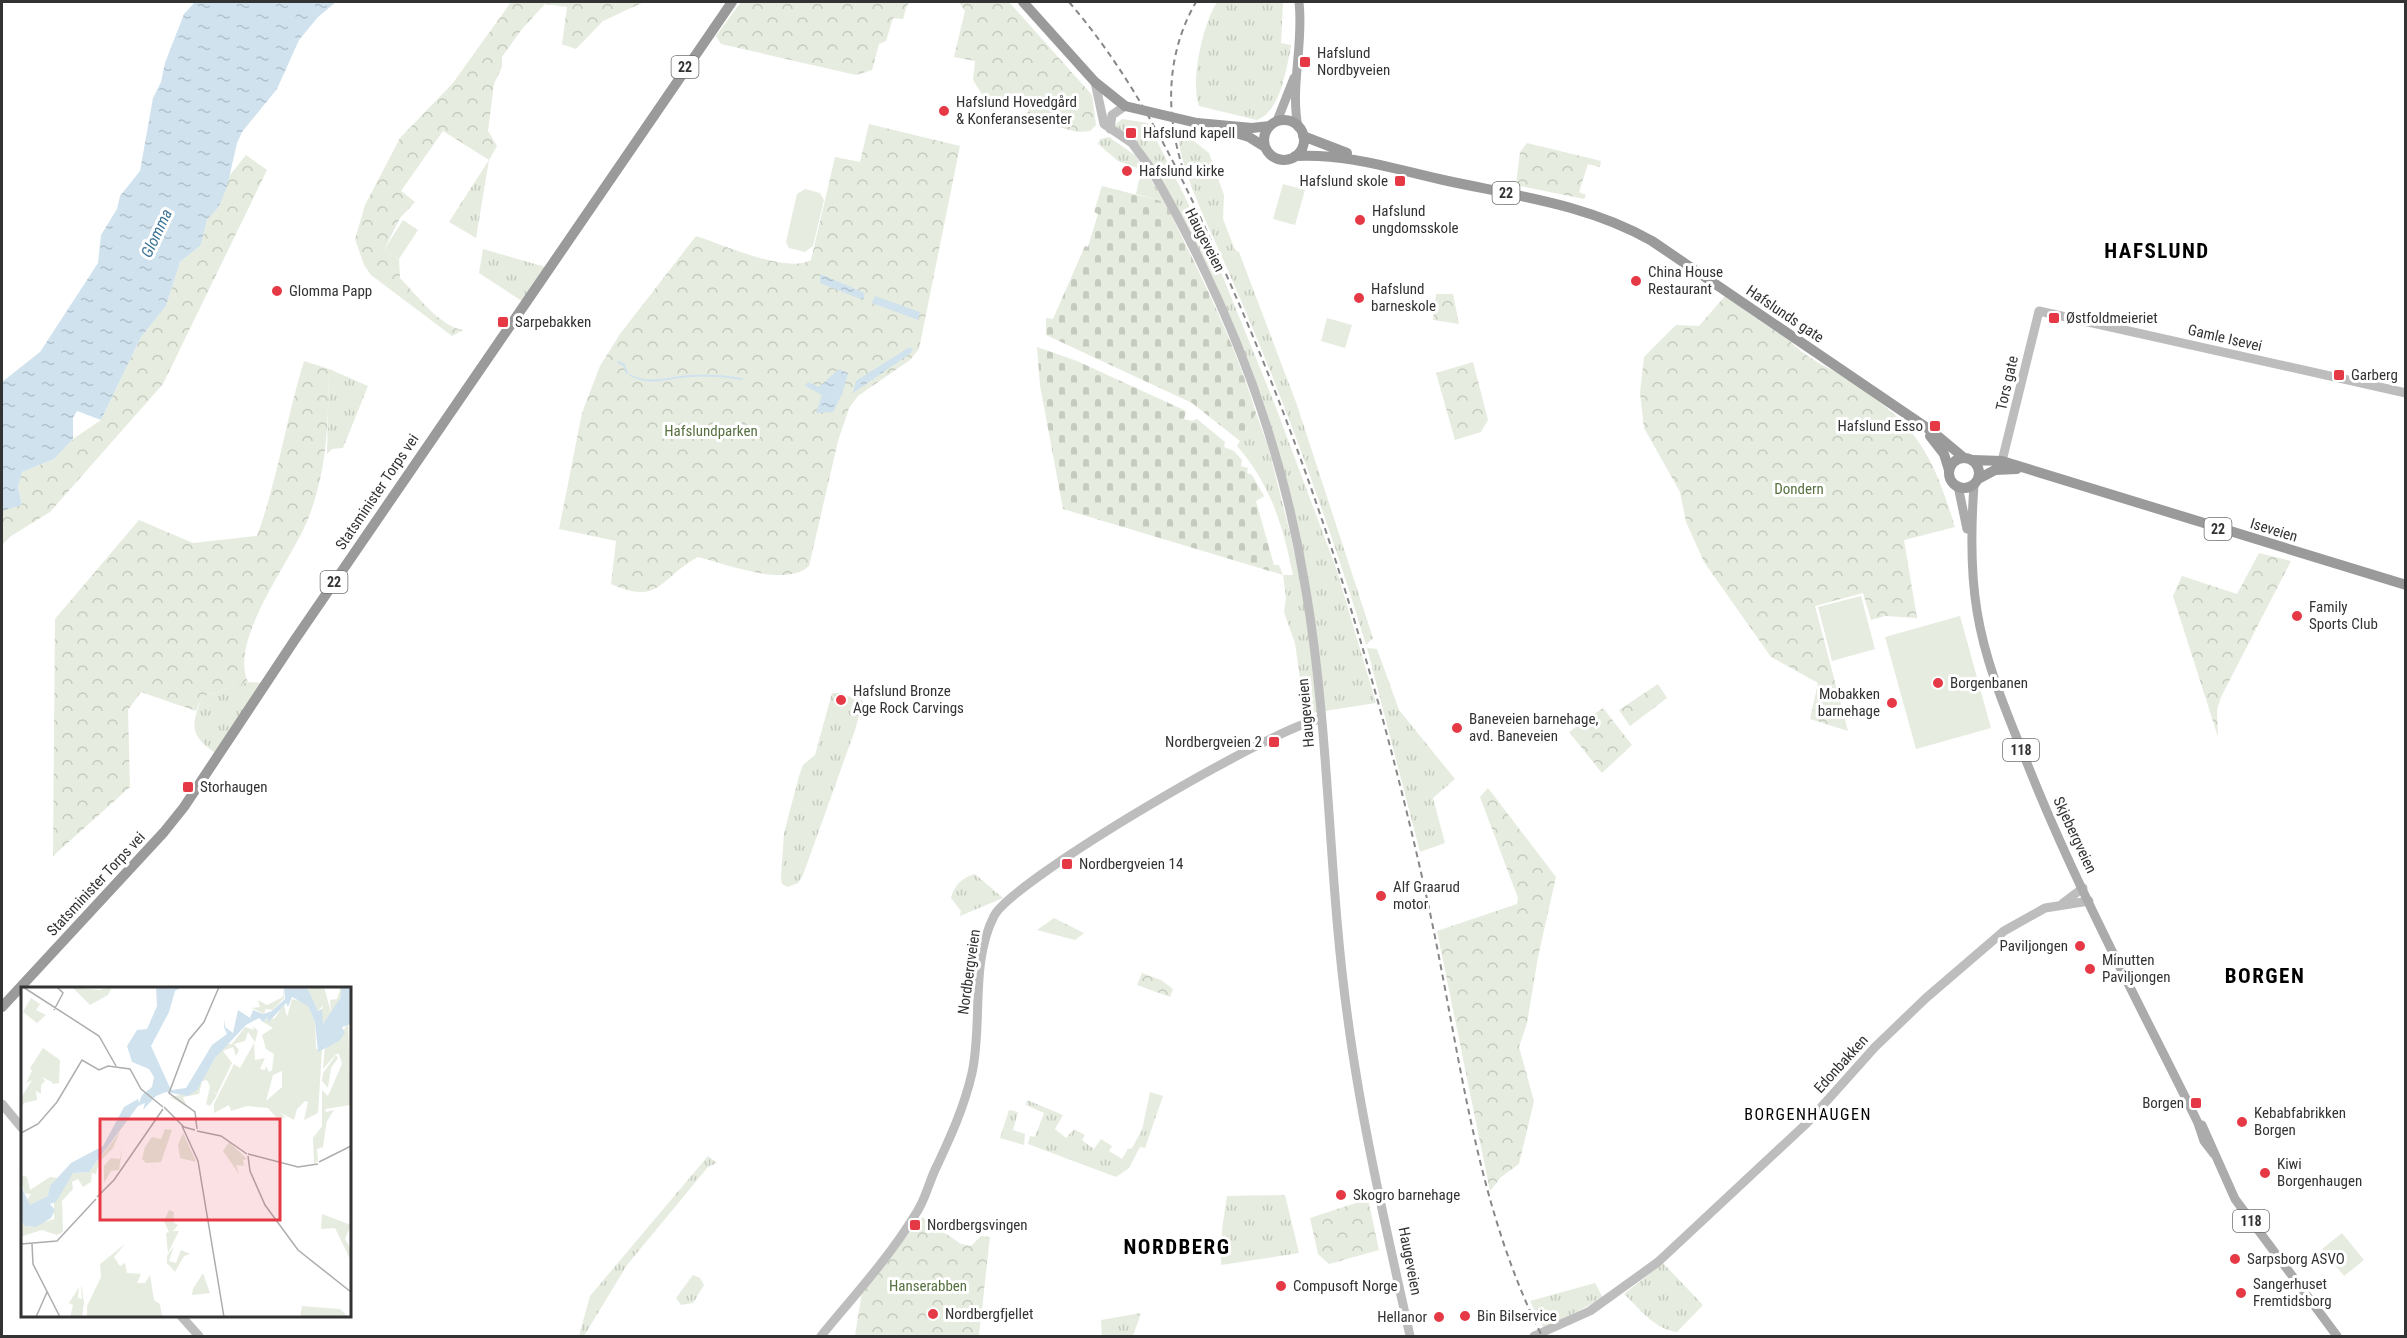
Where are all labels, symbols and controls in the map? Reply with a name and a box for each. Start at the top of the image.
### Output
place label: Hafslund Nordbyveien [1317,44,1390,79]
marker: Hafslund Nordbyveien [1298,55,1312,69]
road number: 22 [672,56,698,78]
place label: Hafslund Hovedgård & Konferansesenter [956,93,1077,128]
marker: Hafslund Hovedgård & Konferansesenter [937,104,951,118]
place label: Hafslund kapell [1143,124,1235,142]
marker: Hafslund kapell [1124,126,1138,140]
place label: Hafslund kirke [1139,162,1224,180]
marker: Hafslund kirke [1120,164,1134,178]
place label: Hafslund skole [1299,172,1388,190]
marker: Hafslund skole [1393,174,1407,188]
road number: 22 [1492,182,1520,204]
place label: Hafslund ungdomsskole [1372,202,1459,237]
street label: Haugeveien [1181,205,1229,275]
water label: Glomma [137,206,176,260]
marker: Hafslund ungdomsskole [1353,213,1367,227]
district label: HAFSLUND [2104,239,2210,263]
place label: China House Restaurant [1648,263,1723,298]
marker: China House Restaurant [1629,274,1643,288]
place label: Hafslund barneskole [1371,280,1436,315]
street label: Hafslunds gate [1743,281,1827,347]
place label: Glomma Papp [289,282,372,300]
marker: Glomma Papp [270,284,284,298]
marker: Hafslund barneskole [1352,291,1366,305]
place label: Østfoldmeieriet [2066,309,2158,327]
marker: Østfoldmeieriet [2047,311,2061,325]
place label: Sarpebakken [515,313,591,331]
marker: Sarpebakken [496,315,510,329]
street label: Gamle Isevei [2186,321,2264,355]
street label: Tors gate [1992,354,2022,412]
place label: Garberg [2351,366,2398,384]
marker: Garberg [2332,368,2346,382]
place label: Hafslund Esso [1837,417,1923,435]
marker: Hafslund Esso [1928,419,1942,433]
park label: Hafslundparken [664,422,758,440]
street label: Statsminister Torps vei [332,431,422,553]
park label: Dondern [1774,480,1824,498]
street label: Iseveien [2248,514,2300,546]
road number: 22 [2204,518,2232,540]
road number: 22 [320,571,348,593]
place label: Family Sports Club [2309,598,2378,633]
marker: Family Sports Club [2290,609,2304,623]
place label: Borgenbanen [1950,674,2028,692]
marker: Borgenbanen [1931,676,1945,690]
street label: Haugeveien [1294,678,1318,748]
place label: Hafslund Bronze Age Rock Carvings [853,682,964,717]
place label: Mobakken barnehage [1818,685,1880,720]
marker: Hafslund Bronze Age Rock Carvings [834,693,848,707]
marker: Mobakken barnehage [1885,696,1899,710]
place label: Baneveien barnehage, avd. Baneveien [1469,710,1598,745]
marker: Baneveien barnehage, avd. Baneveien [1450,721,1464,735]
place label: Nordbergveien 2 [1165,733,1262,751]
marker: Nordbergveien 2 [1267,735,1281,749]
road number: 118 [2003,739,2039,761]
place label: Storhaugen [200,778,268,796]
marker: Storhaugen [181,780,195,794]
street label: Skjebergveien [2049,794,2101,876]
street label: Statsminister Torps vei [43,828,149,940]
place label: Nordbergveien 14 [1079,855,1183,873]
marker: Nordbergveien 14 [1060,857,1074,871]
place label: Alf Graarud motor [1393,878,1460,913]
marker: Alf Graarud motor [1374,889,1388,903]
street label: Nordbergveien [954,928,984,1016]
place label: Paviljongen [2000,937,2068,955]
marker: Paviljongen [2073,939,2087,953]
place label: Minutten Paviljongen [2102,951,2170,986]
marker: Minutten Paviljongen [2083,962,2097,976]
district label: BORGEN [2225,964,2305,988]
inset map [21,987,351,1317]
street label: Edonbakken [1810,1031,1872,1097]
place label: Borgen [2142,1094,2184,1112]
marker: Borgen [2189,1096,2203,1110]
place label: Kebabfabrikken Borgen [2254,1104,2346,1139]
district label: BORGENHAUGEN [1744,1105,1872,1124]
marker: Kebabfabrikken Borgen [2235,1115,2249,1129]
place label: Kiwi Borgenhaugen [2277,1155,2362,1190]
marker: Kiwi Borgenhaugen [2258,1166,2272,1180]
place label: Skogro barnehage [1353,1186,1460,1204]
marker: Skogro barnehage [1334,1188,1348,1202]
road number: 118 [2233,1210,2269,1232]
place label: Nordbergsvingen [927,1216,1028,1234]
marker: Nordbergsvingen [908,1218,922,1232]
street label: Haugeveien [1395,1225,1425,1297]
district label: NORDBERG [1123,1235,1231,1259]
place label: Sarpsborg ASVO [2247,1250,2345,1268]
marker: Sarpsborg ASVO [2228,1252,2242,1266]
place label: Sangerhuset Fremtidsborg [2253,1275,2332,1310]
park label: Hanserabben [889,1277,967,1295]
place label: Compusoft Norge [1293,1277,1398,1295]
marker: Compusoft Norge [1274,1279,1288,1293]
marker: Sangerhuset Fremtidsborg [2234,1286,2248,1300]
place label: Nordbergfjellet [945,1305,1033,1323]
marker: Nordbergfjellet [926,1307,940,1321]
place label: Bin Bilservice [1477,1307,1557,1325]
place label: Hellanor [1377,1308,1427,1326]
marker: Bin Bilservice [1458,1309,1472,1323]
marker: Hellanor [1432,1310,1446,1324]

